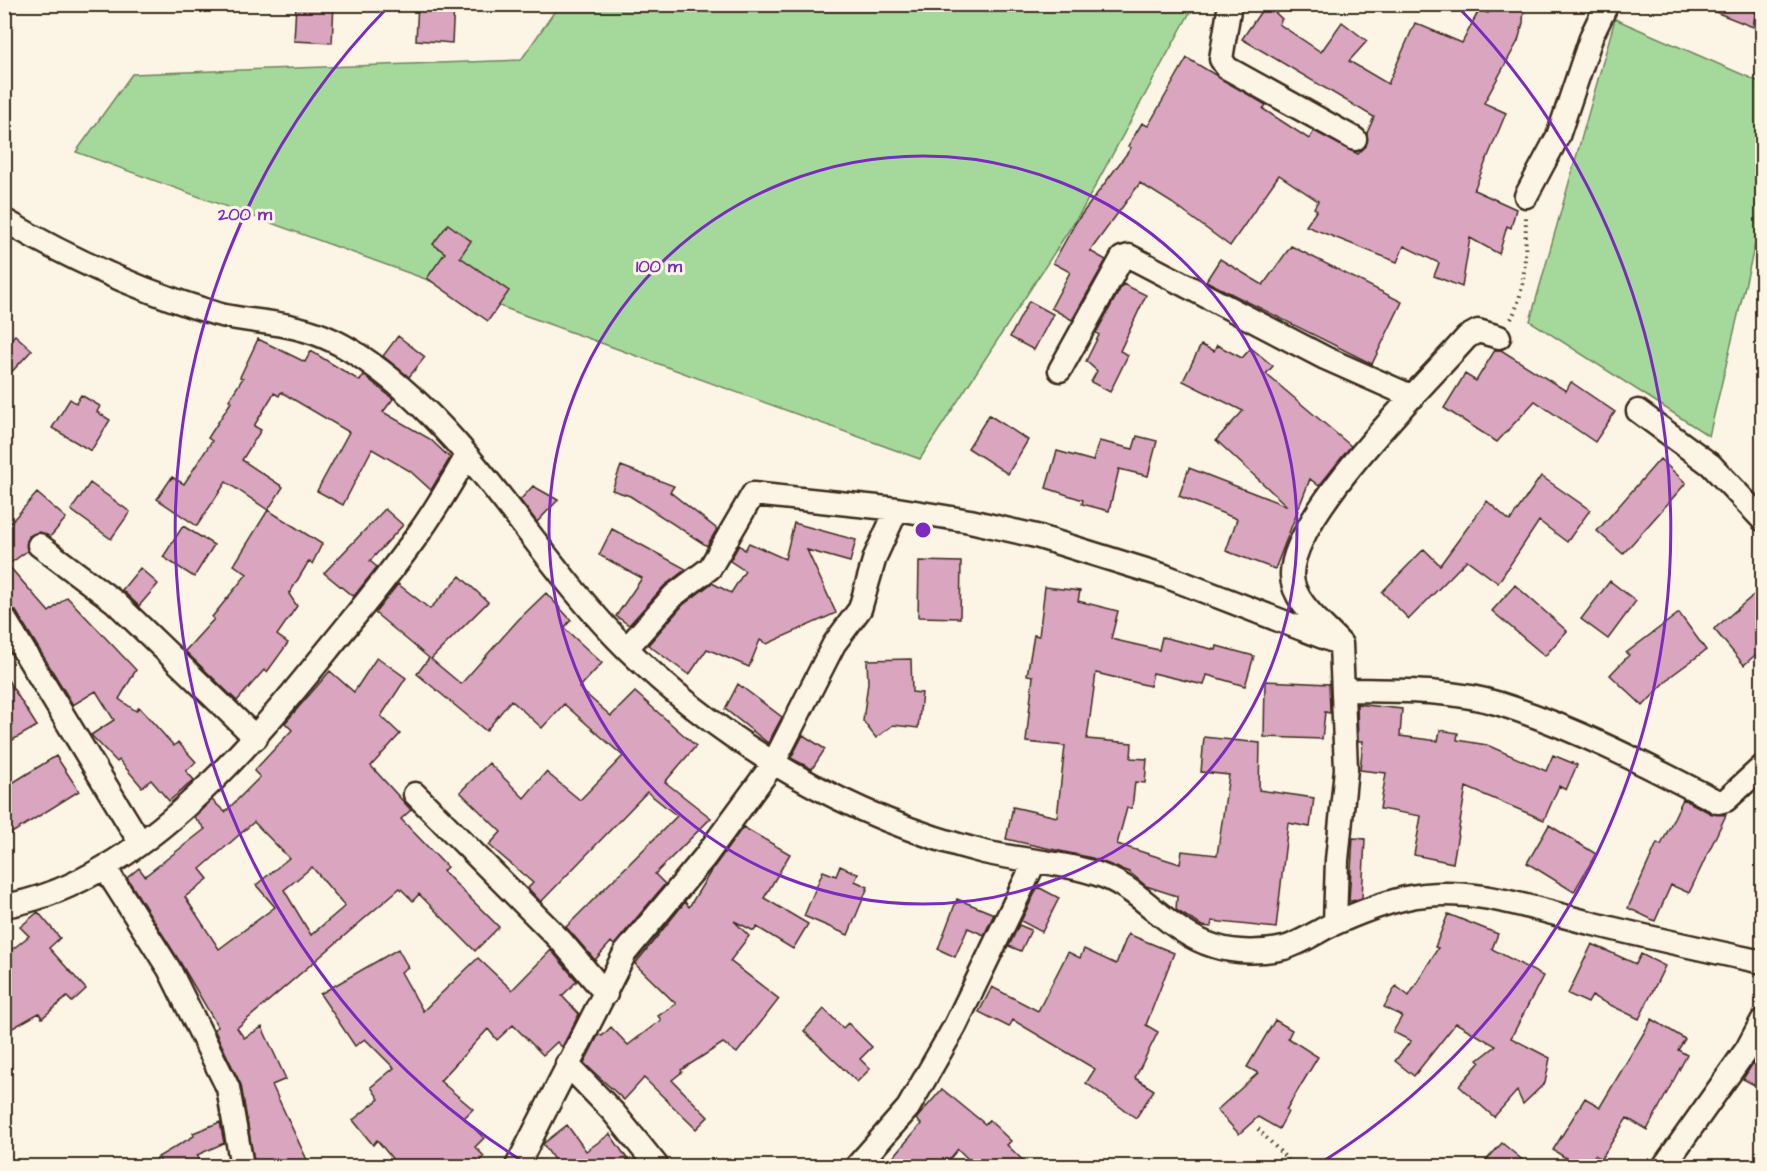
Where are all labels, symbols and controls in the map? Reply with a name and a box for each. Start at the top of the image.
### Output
text: 200 m [217,202,273,227]
text: 100 m [636,254,683,279]
centre of rings [913,520,933,540]

